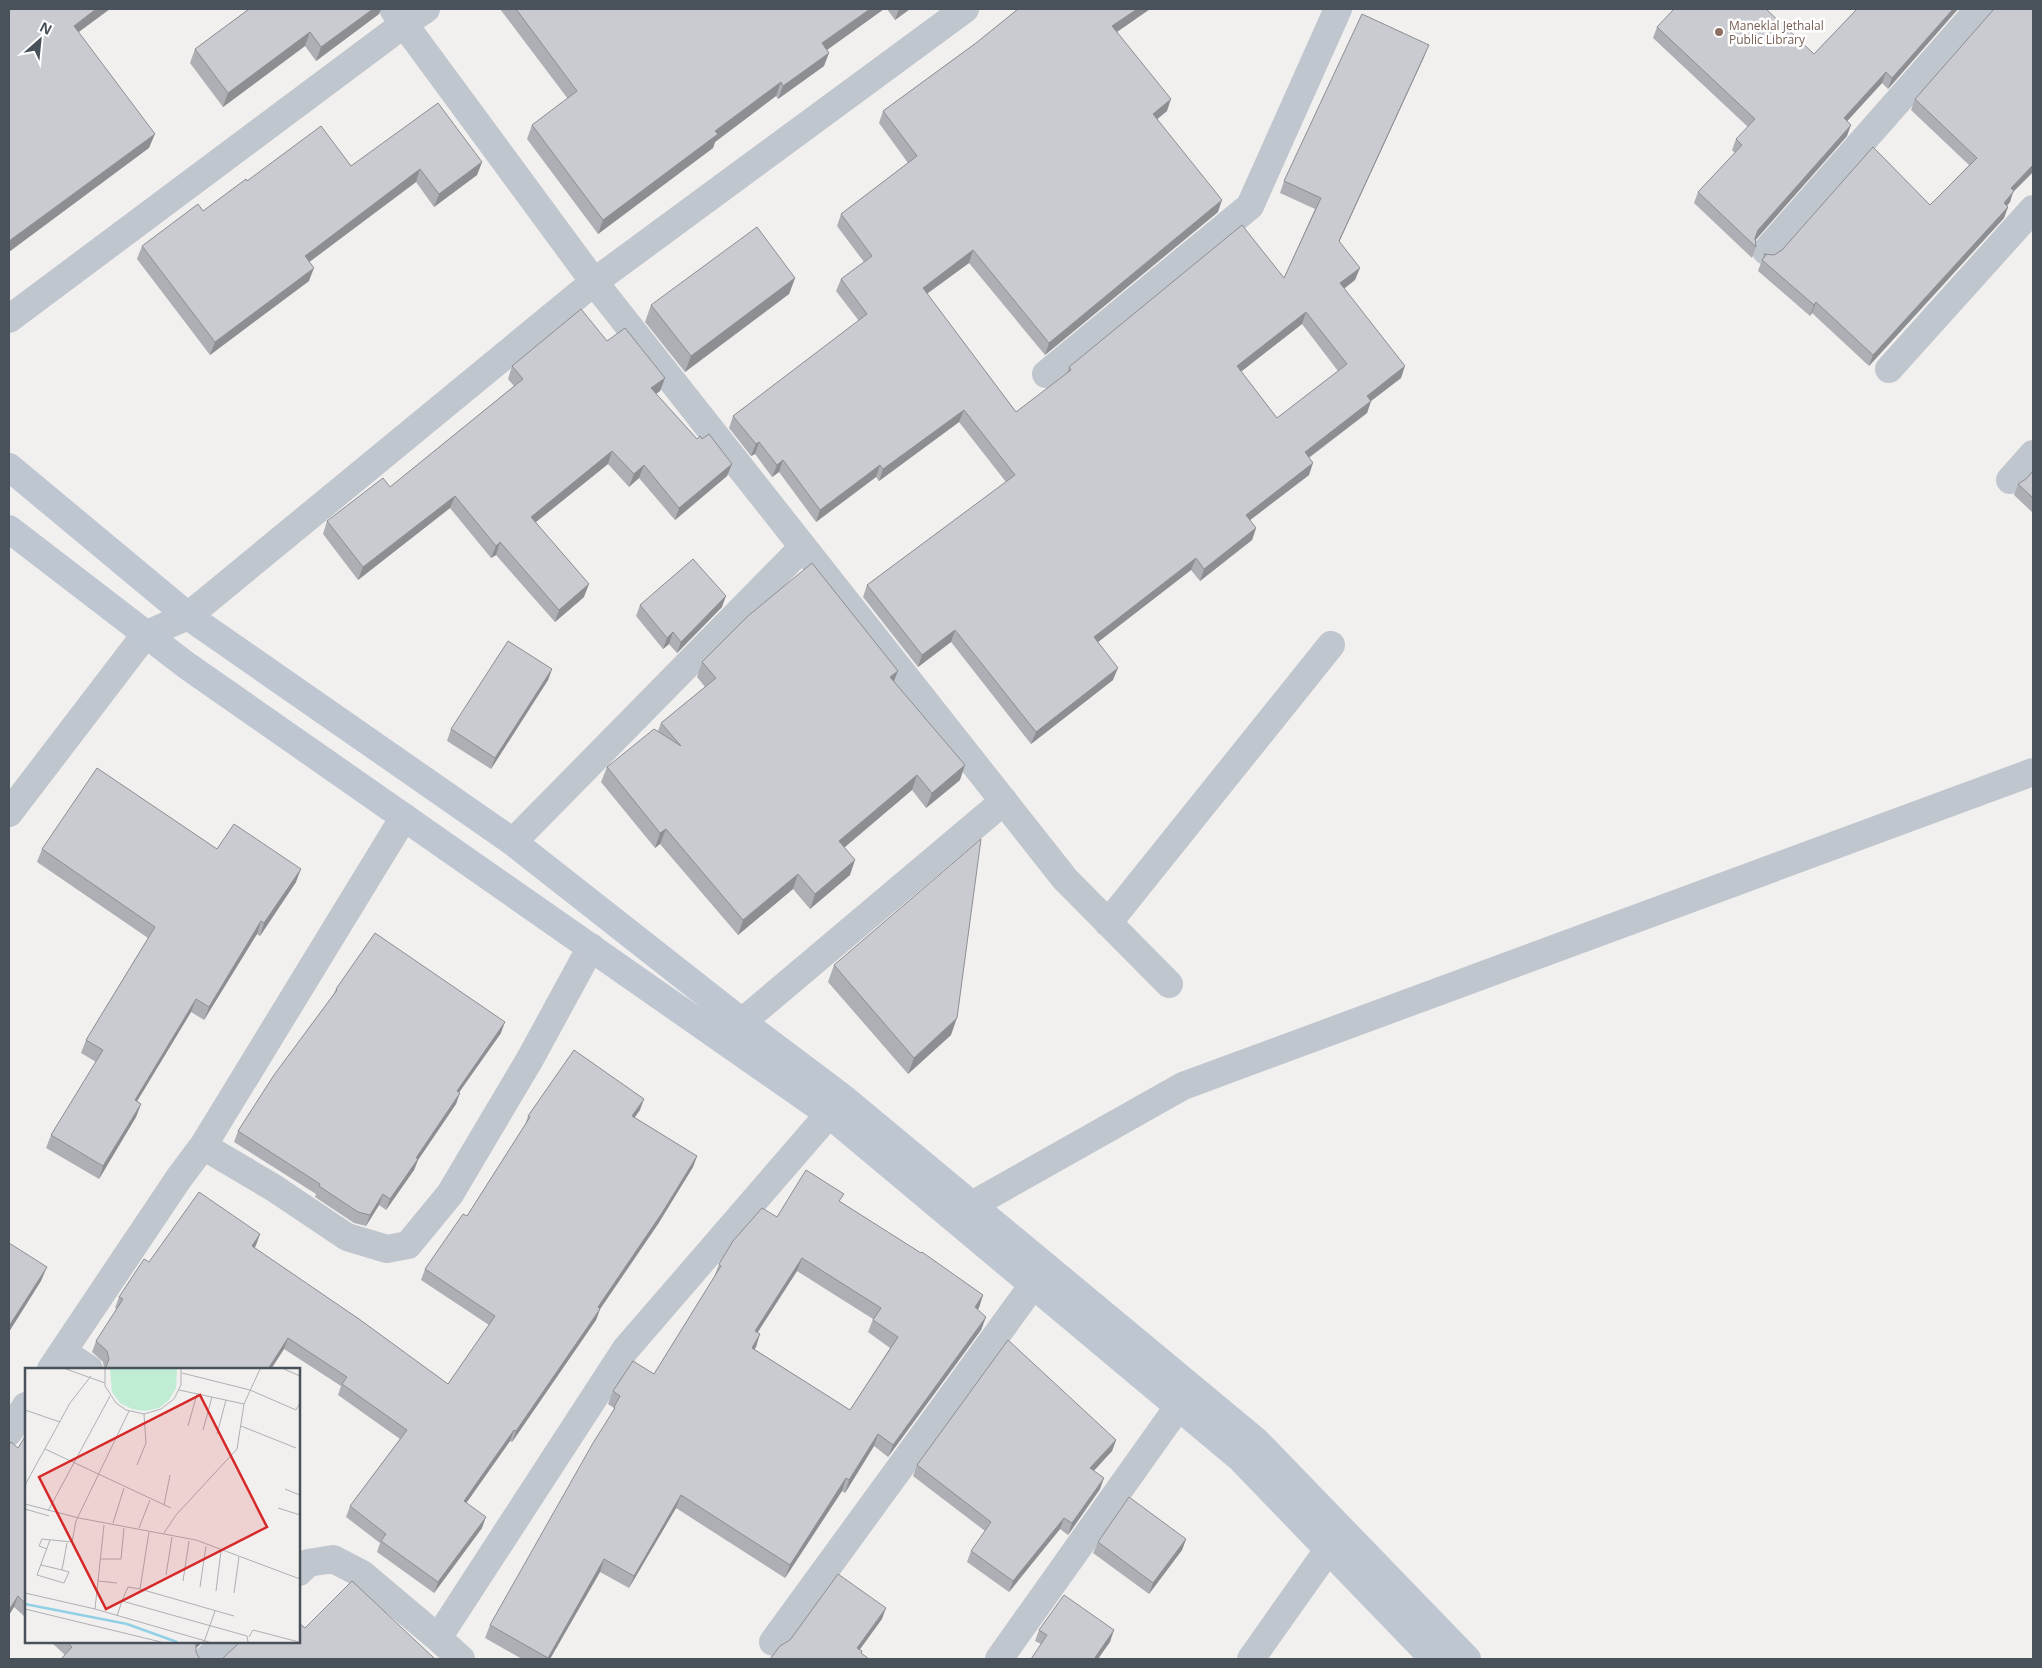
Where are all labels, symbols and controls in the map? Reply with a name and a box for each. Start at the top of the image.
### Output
north arrow [15,15,65,65]
text: N [37,17,56,39]
place label: Maneklal Jethalal Public Library [1729,17,1824,48]
marker: Maneklal Jethalal Public Library [1713,26,1725,38]
inset map [25,1368,300,1643]

